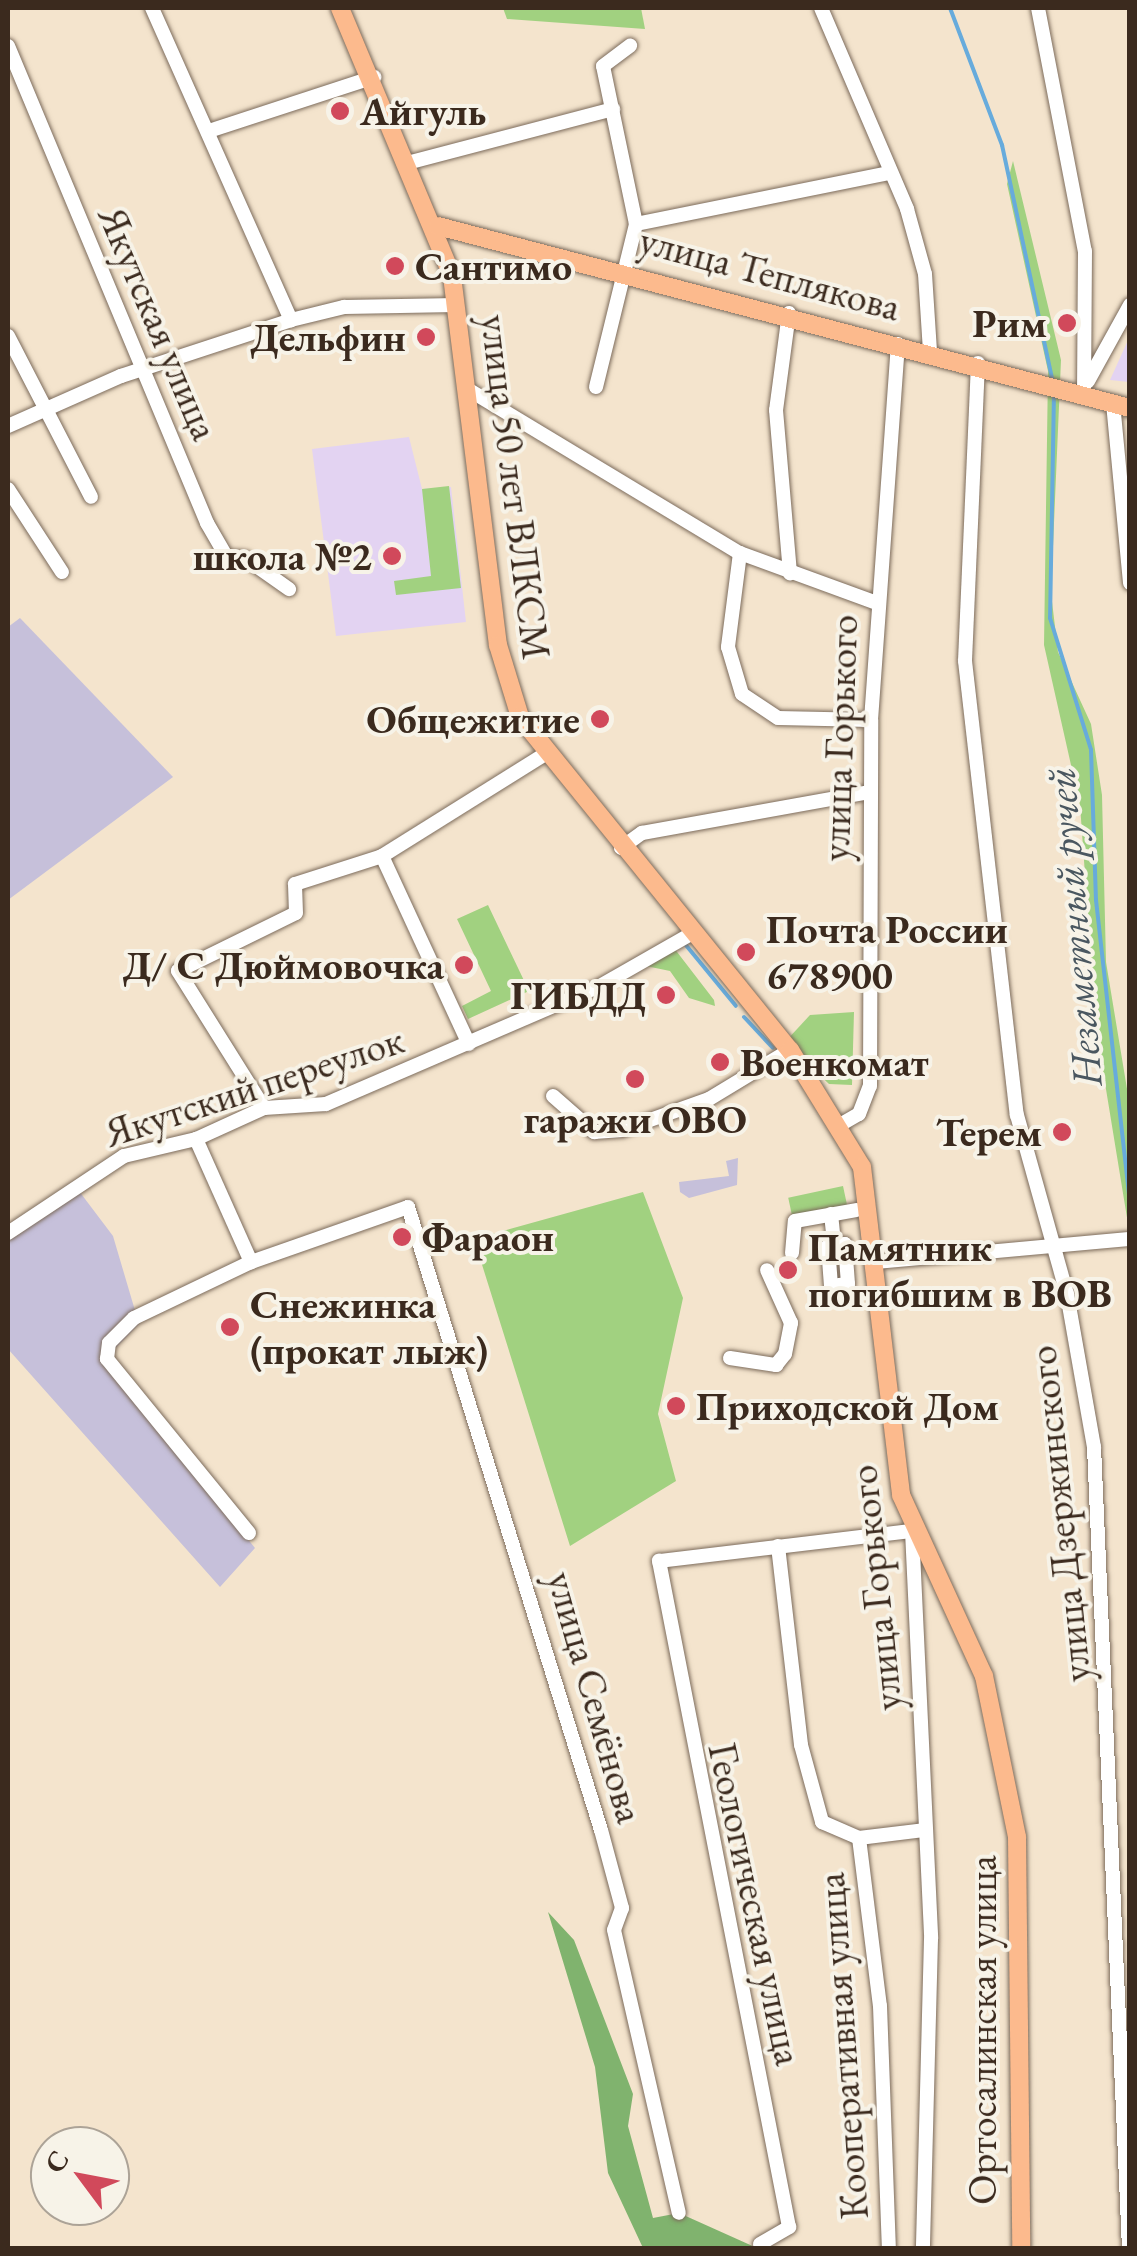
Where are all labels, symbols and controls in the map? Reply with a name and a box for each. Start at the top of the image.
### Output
place label: Айгуль [360,87,486,135]
marker: Айгуль [329,100,351,122]
street label: Якутская улица [88,199,230,447]
street label: улица Теплякова [634,215,906,331]
place label: Сантимо [415,242,572,290]
marker: Сантимо [384,255,406,277]
place label: Рим [972,299,1047,347]
street label: улица 50 лет ВЛКСМ [471,312,561,662]
marker: Рим [1056,312,1078,334]
place label: Дельфин [250,313,406,361]
marker: Дельфин [415,326,437,348]
place label: школа №2 [193,532,372,580]
marker: школа №2 [381,545,403,567]
street label: улица Горького [811,614,867,862]
place label: Общежитие [366,695,580,743]
marker: Общежитие [589,708,611,730]
water label: Незаметный ручей [1035,765,1113,1089]
place label: Почта России 678900 [766,905,1008,999]
place label: Д/ С Дюймовочка [122,941,444,989]
marker: Почта России 678900 [735,941,757,963]
marker: Д/ С Дюймовочка [453,954,475,976]
place label: ГИБДД [510,971,646,1019]
marker: ГИБДД [655,984,677,1006]
street label: Якутский переулок [98,1015,410,1157]
place label: Военкомат [740,1038,929,1086]
marker: Военкомат [709,1051,731,1073]
marker: гаражи ОВО [624,1068,646,1090]
place label: гаражи ОВО [523,1095,747,1143]
place label: Терем [936,1108,1042,1156]
marker: Терем [1051,1121,1073,1143]
place label: Фараон [422,1213,554,1261]
place label: Памятник погибшим в ВОВ [808,1223,1112,1317]
marker: Фараон [391,1226,413,1248]
marker: Памятник погибшим в ВОВ [777,1259,799,1281]
place label: Снежинка (прокат лыж) [250,1280,488,1374]
marker: Снежинка (прокат лыж) [219,1316,241,1338]
street label: улица Дзержинского [1017,1343,1101,1685]
place label: Приходской Дом [696,1382,999,1430]
marker: Приходской Дом [665,1395,687,1417]
street label: улица Горького [838,1463,912,1713]
street label: улица Семёнова [537,1566,655,1828]
street label: Геологическая улица [698,1739,814,2069]
street label: Ортосалинская улица [958,1855,1006,2205]
street label: Кооперативная улица [806,1871,878,2221]
north arrow [30,2126,130,2226]
text: С [36,2143,77,2179]

